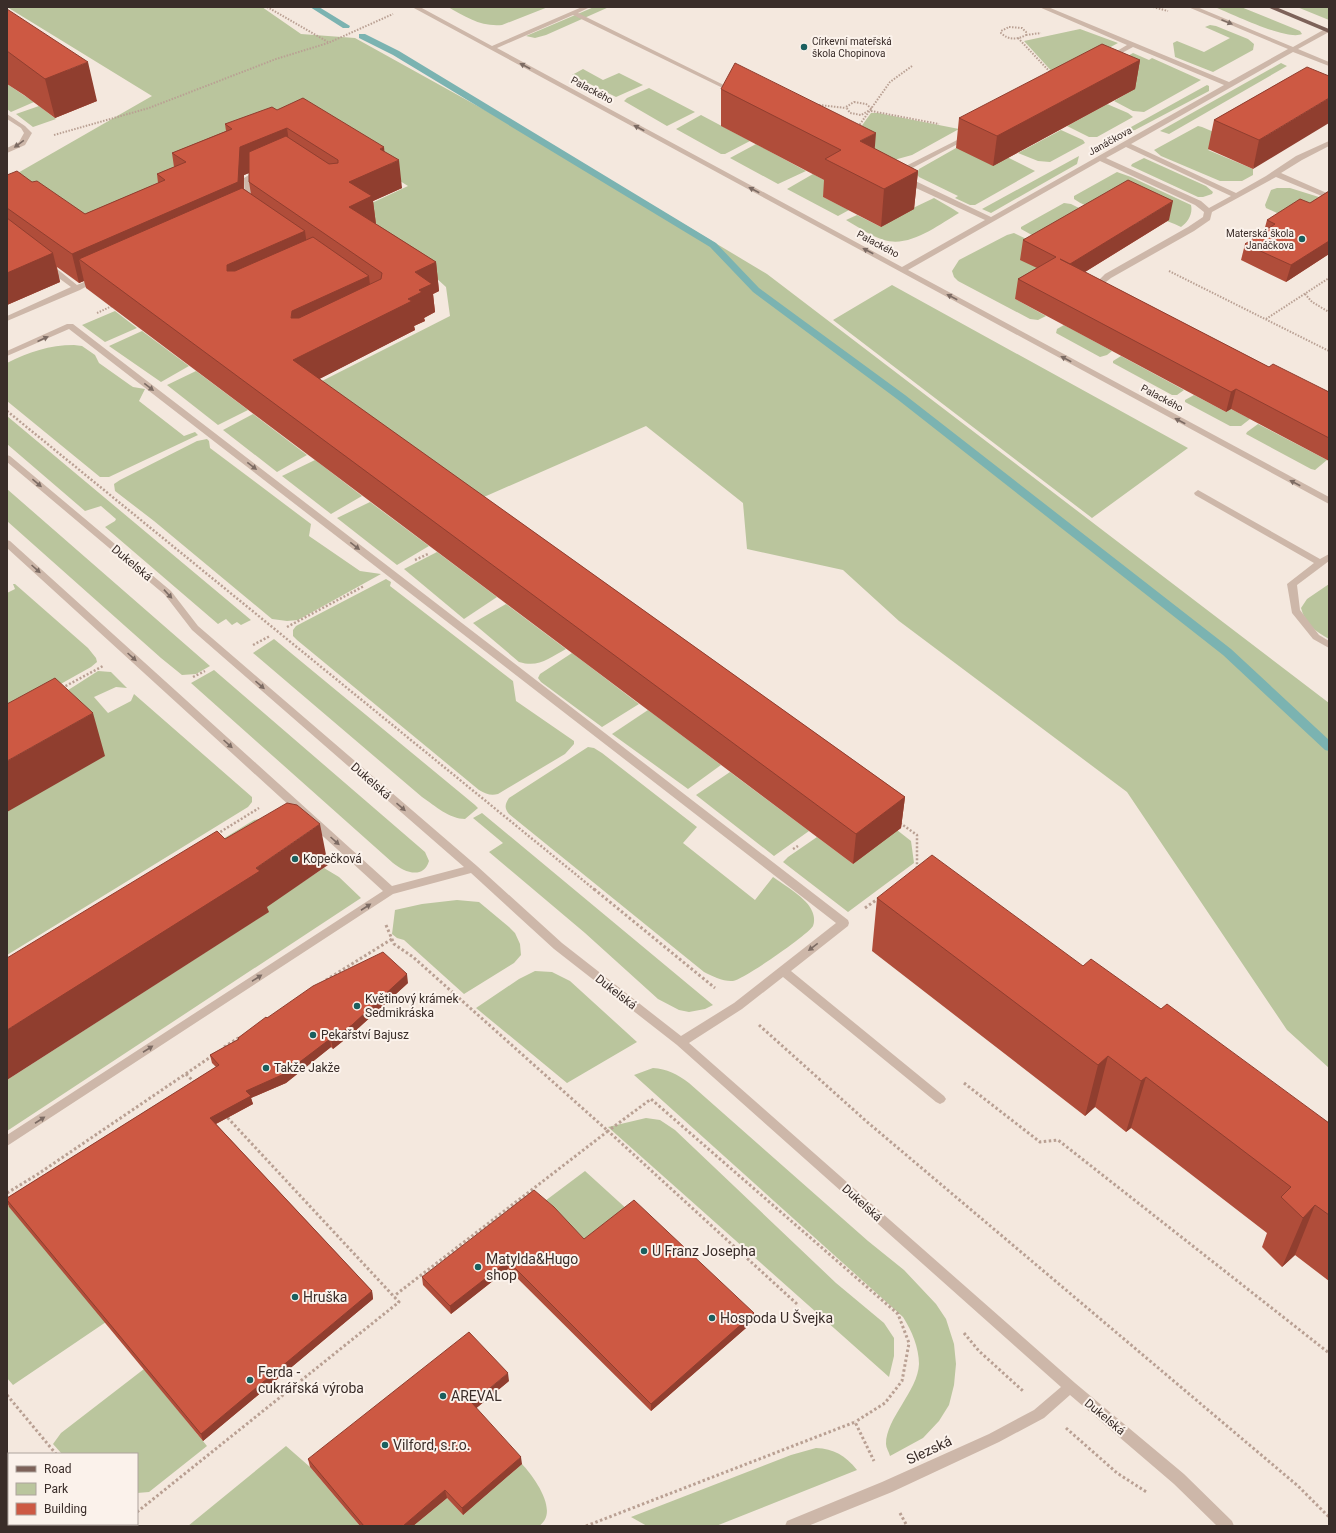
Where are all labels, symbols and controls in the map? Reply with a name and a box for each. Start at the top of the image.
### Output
one-way arrow [1222,19,1233,25]
place label: Církevní mateřská škola Chopinova [812,36,892,59]
marker: Církevní mateřská škola Chopinova [799,42,809,52]
one-way arrow [519,63,531,69]
street label: Palackého [569,74,615,106]
one-way arrow [634,124,645,131]
street label: Janáčkova [1086,125,1134,157]
one-way arrow [13,140,24,148]
one-way arrow [748,186,760,193]
street label: Palackého [855,228,901,260]
place label: Materská škola Janáčkova [1226,228,1294,251]
marker: Materská škola Janáčkova [1297,234,1307,244]
one-way arrow [862,248,874,255]
one-way arrow [946,293,958,300]
one-way arrow [37,335,49,341]
one-way arrow [1060,355,1072,362]
street label: Palackého [1139,382,1185,414]
one-way arrow [144,383,155,391]
one-way arrow [1175,417,1186,424]
one-way arrow [247,462,258,471]
one-way arrow [32,479,42,488]
one-way arrow [1289,479,1301,486]
street label: Dukelská [109,542,155,584]
one-way arrow [350,542,361,550]
one-way arrow [31,565,41,574]
one-way arrow [163,589,173,599]
one-way arrow [127,652,137,661]
one-way arrow [255,681,265,690]
one-way arrow [224,739,233,748]
street label: Dukelská [348,760,394,802]
one-way arrow [396,802,406,811]
one-way arrow [330,836,340,846]
place label: Kopečková [303,852,362,866]
marker: Kopečková [290,854,300,864]
one-way arrow [361,903,371,911]
one-way arrow [808,943,819,951]
street label: Dukelská [593,972,639,1012]
one-way arrow [252,974,262,982]
place label: Květinový krámek Sedmikráska [365,992,459,1020]
marker: Květinový krámek Sedmikráska [352,1001,362,1011]
place label: Pekařství Bajusz [321,1028,409,1042]
marker: Pekařství Bajusz [308,1030,318,1040]
one-way arrow [143,1045,154,1053]
place label: Takže Jakže [274,1061,340,1075]
marker: Takže Jakže [261,1063,271,1073]
one-way arrow [35,1116,45,1124]
street label: Dukelská [839,1182,885,1224]
place label: U Franz Josepha [652,1243,756,1259]
marker: U Franz Josepha [639,1246,649,1256]
place label: Matylda&Hugo shop [486,1251,578,1283]
marker: Matylda&Hugo shop [473,1262,483,1272]
place label: Hruška [303,1289,347,1305]
marker: Hruška [290,1292,300,1302]
place label: Hospoda U Švejka [720,1309,833,1326]
marker: Hospoda U Švejka [707,1313,717,1323]
place label: Ferda - cukrářská výroba [258,1364,364,1396]
marker: Ferda - cukrářská výroba [245,1375,255,1385]
place label: AREVAL [451,1388,502,1404]
marker: AREVAL [438,1391,448,1401]
street label: Dukelská [1082,1396,1128,1438]
street label: Slezská [904,1433,954,1467]
place label: Vilford, s.r.o. [393,1437,471,1453]
marker: Vilford, s.r.o. [380,1440,390,1450]
legend [8,1453,138,1525]
text: Road [44,1462,72,1476]
text: Park [44,1482,69,1496]
text: Building [44,1502,87,1516]

